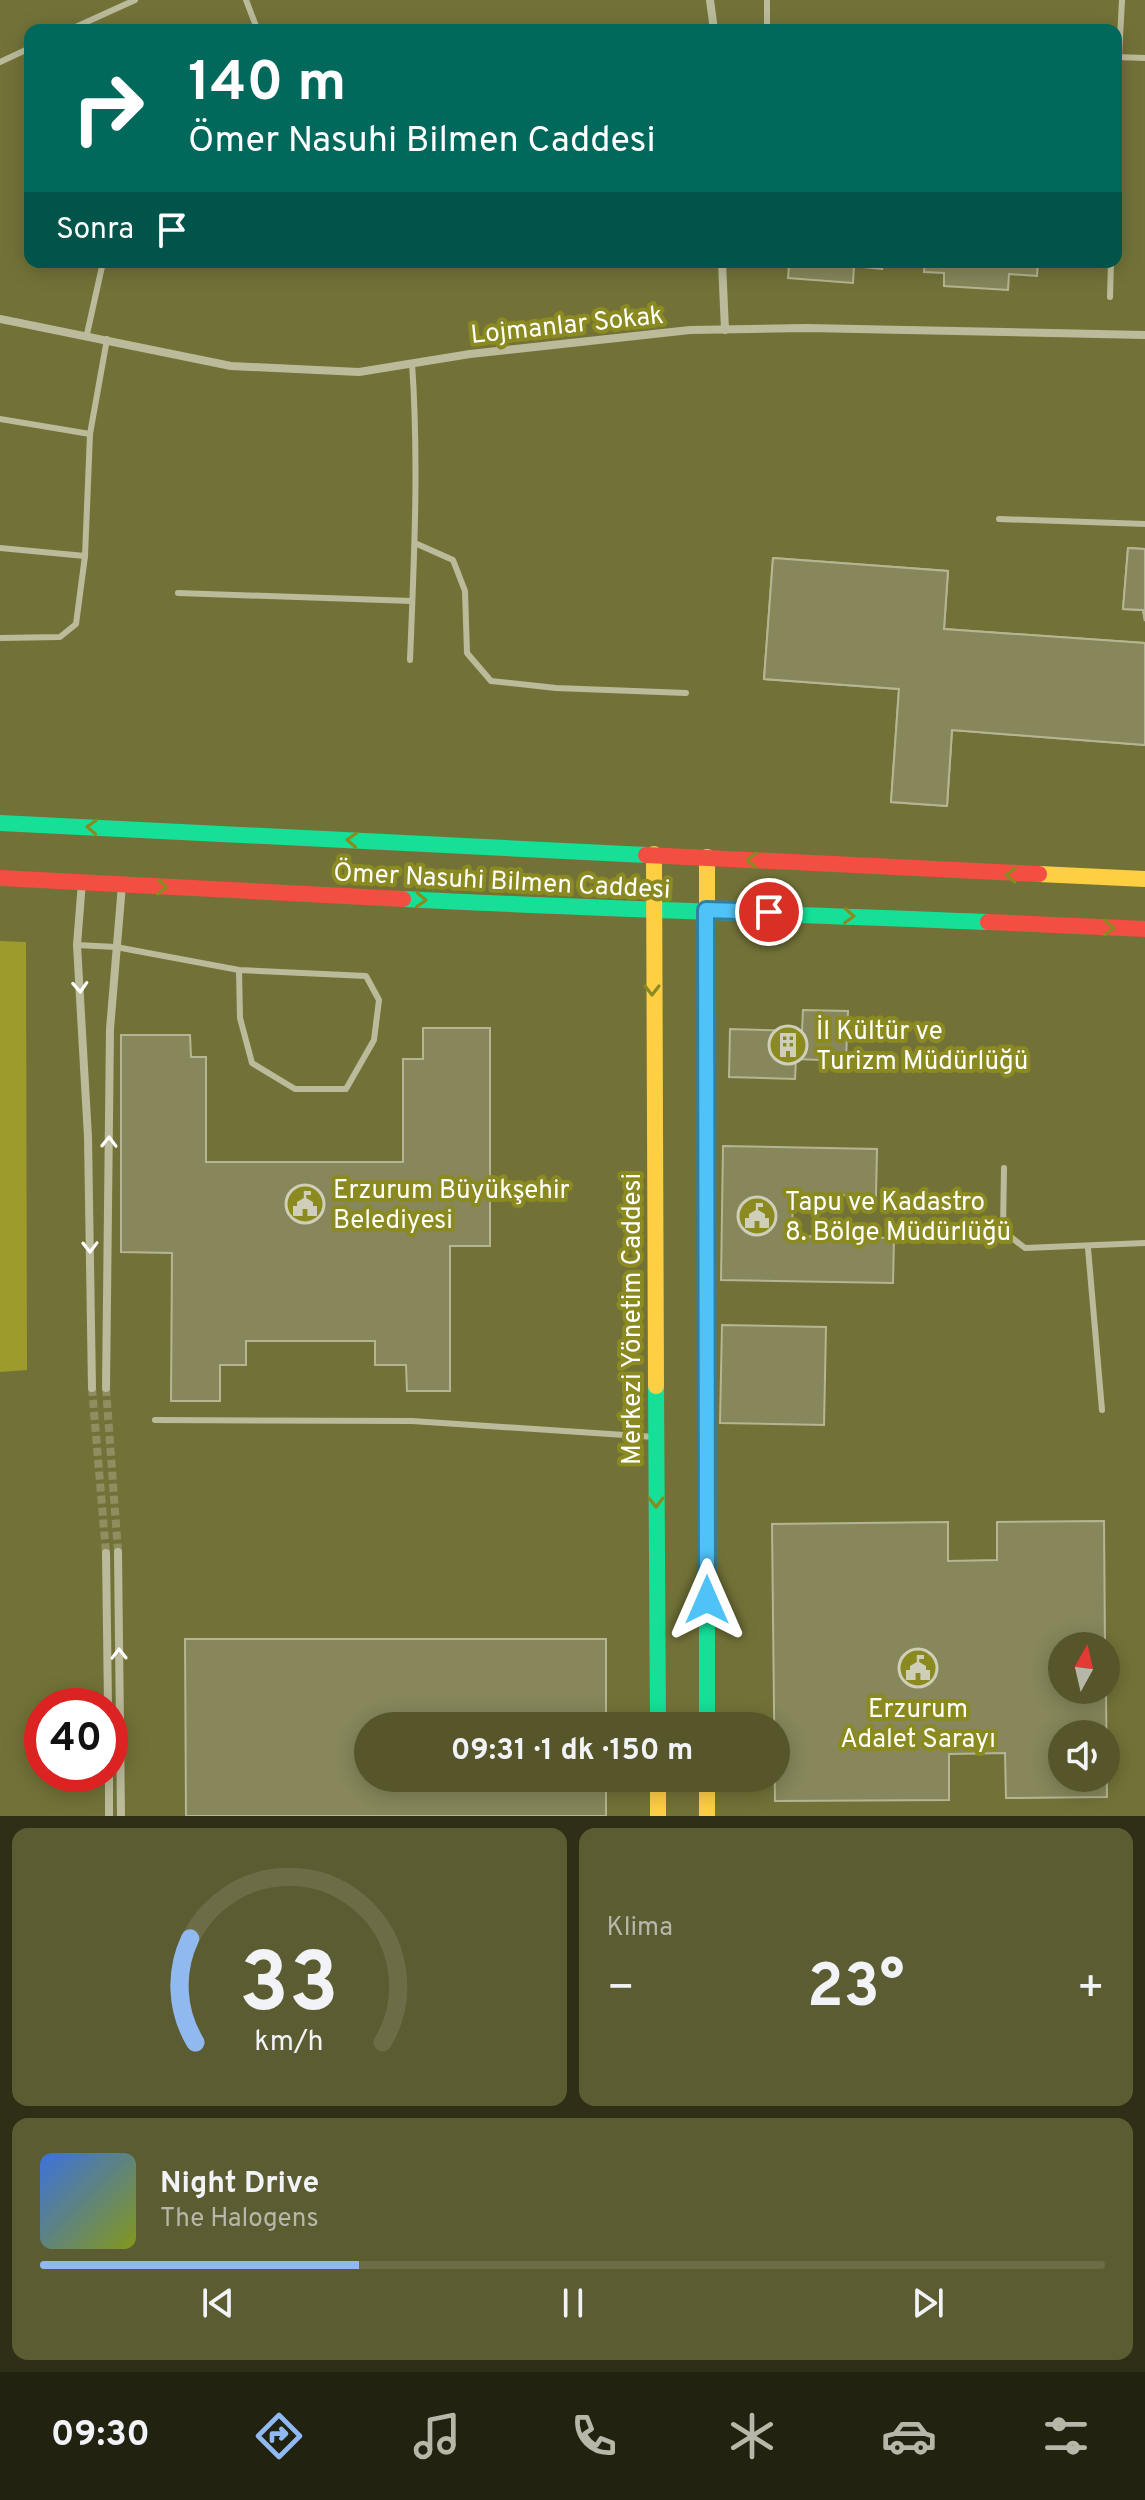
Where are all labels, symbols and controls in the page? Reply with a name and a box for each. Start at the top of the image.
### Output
text: 140 m [188,50,346,120]
icon: right [56,56,160,160]
text: Ömer Nasuhi Bilmen Caddesi [188,119,656,165]
icon: arrive [150,208,194,252]
text: Sonra [56,212,134,249]
street label: Lojmanlar Sokak [469,300,665,353]
one-way arrow [85,819,98,836]
one-way arrow [345,831,358,848]
one-way arrow [745,852,758,869]
street label: Ömer Nasuhi Bilmen Caddesi [332,856,671,908]
one-way arrow [1004,867,1017,884]
pin [735,878,803,946]
one-way arrow [156,879,169,896]
icon: arrive [747,890,791,934]
one-way arrow [415,892,428,909]
one-way arrow [843,907,856,924]
one-way arrow [1103,919,1116,936]
one-way arrow [71,981,88,994]
one-way arrow [644,984,661,997]
place label: İl Kültür ve Turizm Müdürlüğü [816,1015,1028,1079]
building icon: İl Kültür ve Turizm Müdürlüğü [767,1024,809,1066]
one-way arrow [100,1135,117,1148]
street label: Merkezi Yönetim Caddesi [617,1173,650,1465]
place label: Erzurum Büyükşehir Belediyesi [333,1175,570,1238]
public building icon: Erzurum Büyükşehir Belediyesi [284,1183,326,1225]
place label: Tapu ve Kadastro 8. Bölge Müdürlüğü [785,1187,1011,1250]
public building icon: Tapu ve Kadastro 8. Bölge Müdürlüğü [736,1195,778,1237]
one-way arrow [81,1241,99,1254]
one-way arrow [647,1496,665,1509]
position arrow [665,1558,749,1642]
north arrow [1048,1632,1120,1704]
map controls [1048,1632,1120,1792]
one-way arrow [110,1647,128,1660]
public building icon: Erzurum Adalet Sarayı [897,1647,939,1689]
speed limit sign: 40 [24,1688,128,1792]
place label: Erzurum Adalet Sarayı [840,1694,996,1757]
button: sound [1048,1720,1120,1792]
text: 09:31 · 1 dk · 150 m [451,1733,693,1770]
text: Klima [607,1912,673,1945]
text: 33 [239,1936,339,2041]
text: 23° [807,1952,905,2028]
text: − [607,1962,635,2018]
text: + [1077,1962,1105,2018]
text: km/h [255,2025,324,2061]
text: Night Drive [160,2166,319,2203]
text: The Halogens [160,2203,319,2236]
icon: previous [196,2281,240,2325]
icon: pause [551,2281,595,2325]
icon: next [906,2281,950,2325]
icon: directions [251,2408,307,2464]
icon: music [409,2408,465,2464]
icon: phone [566,2408,622,2464]
icon: climate [724,2408,780,2464]
icon: car [881,2408,937,2464]
icon: filters [1038,2408,1094,2464]
text: 09:30 [51,2413,150,2459]

